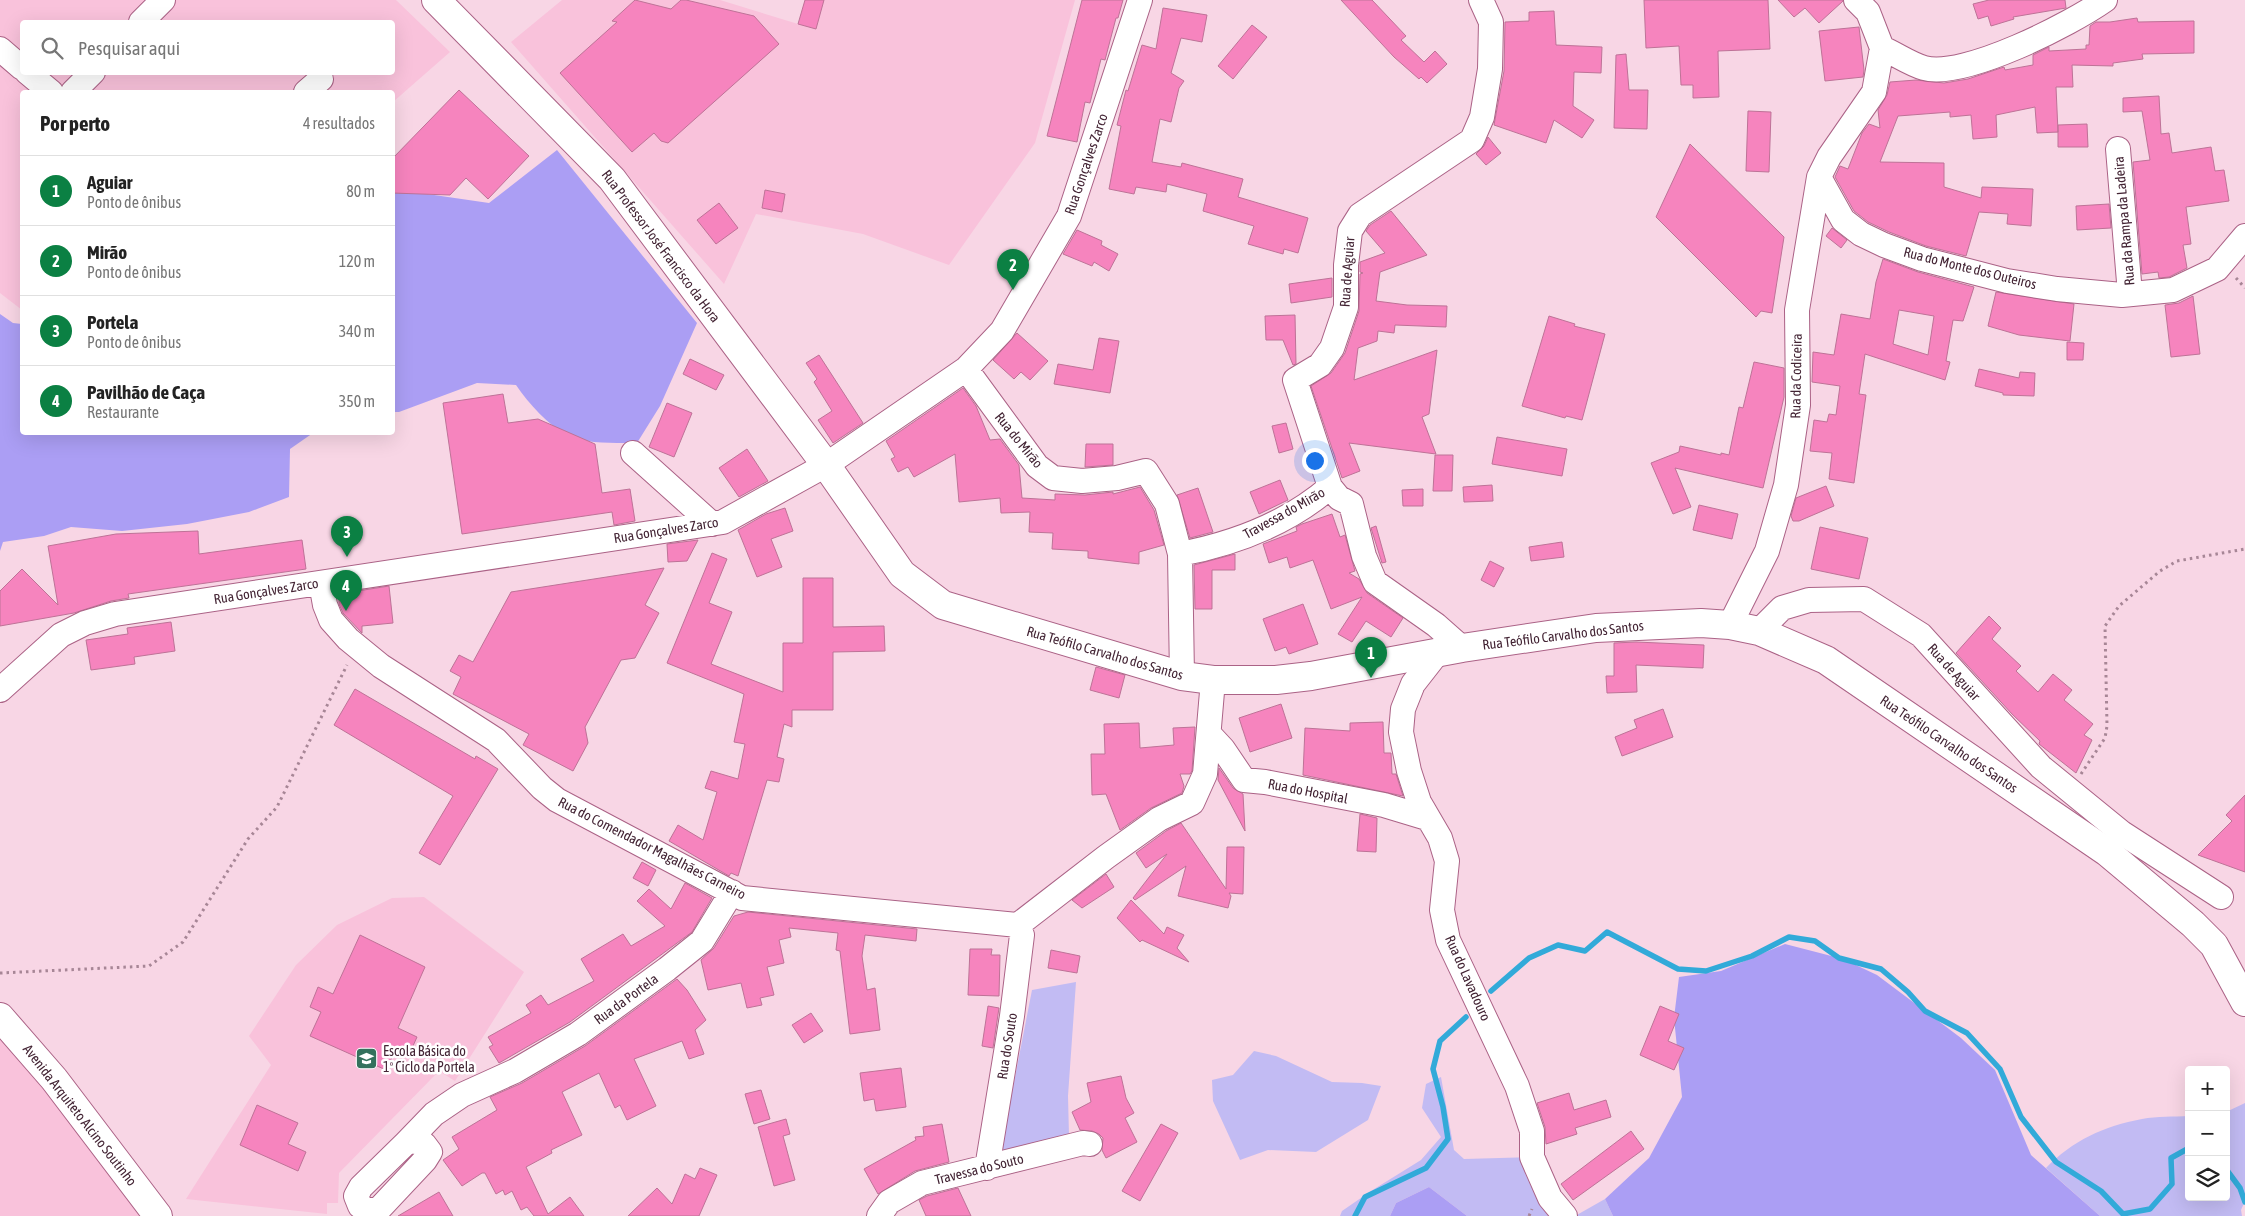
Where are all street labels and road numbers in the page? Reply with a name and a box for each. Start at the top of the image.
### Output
street label: Rua Gonçalves Zarco [1061,111,1111,217]
street label: Rua da Rampa da Ladeira [2110,156,2138,286]
street label: Rua Professor José Francisco da Hora [599,167,723,325]
street label: Rua de Aguiar [1337,235,1358,308]
street label: Rua do Monte dos Outeiros [1902,244,2038,292]
street label: Rua da Codiceira [1787,333,1805,419]
street label: Rua do Mirão [992,409,1046,471]
street label: Travessa do Mirão [1240,484,1328,542]
street label: Rua Gonçalves Zarco [613,514,719,546]
street label: Rua Gonçalves Zarco [213,575,319,607]
street label: Rua Teófilo Carvalho dos Santos [1481,617,1645,653]
street label: Rua Teófilo Carvalho dos Santos [1025,623,1185,683]
street label: Rua de Aguiar [1924,640,1984,704]
street label: Rua Teófilo Carvalho dos Santos [1877,692,2021,796]
street label: Rua do Hospital [1267,775,1350,807]
street label: Rua do Comendador Magalhães Carneiro [556,794,748,902]
street label: Rua do Lavadouro [1442,933,1494,1023]
street label: Rua da Portela [591,970,661,1028]
street label: Rua do Souto [994,1012,1020,1080]
street label: Avenida Arquiteto Alcino Soutinho [20,1041,140,1189]
street label: Travessa do Souto [933,1150,1025,1188]

